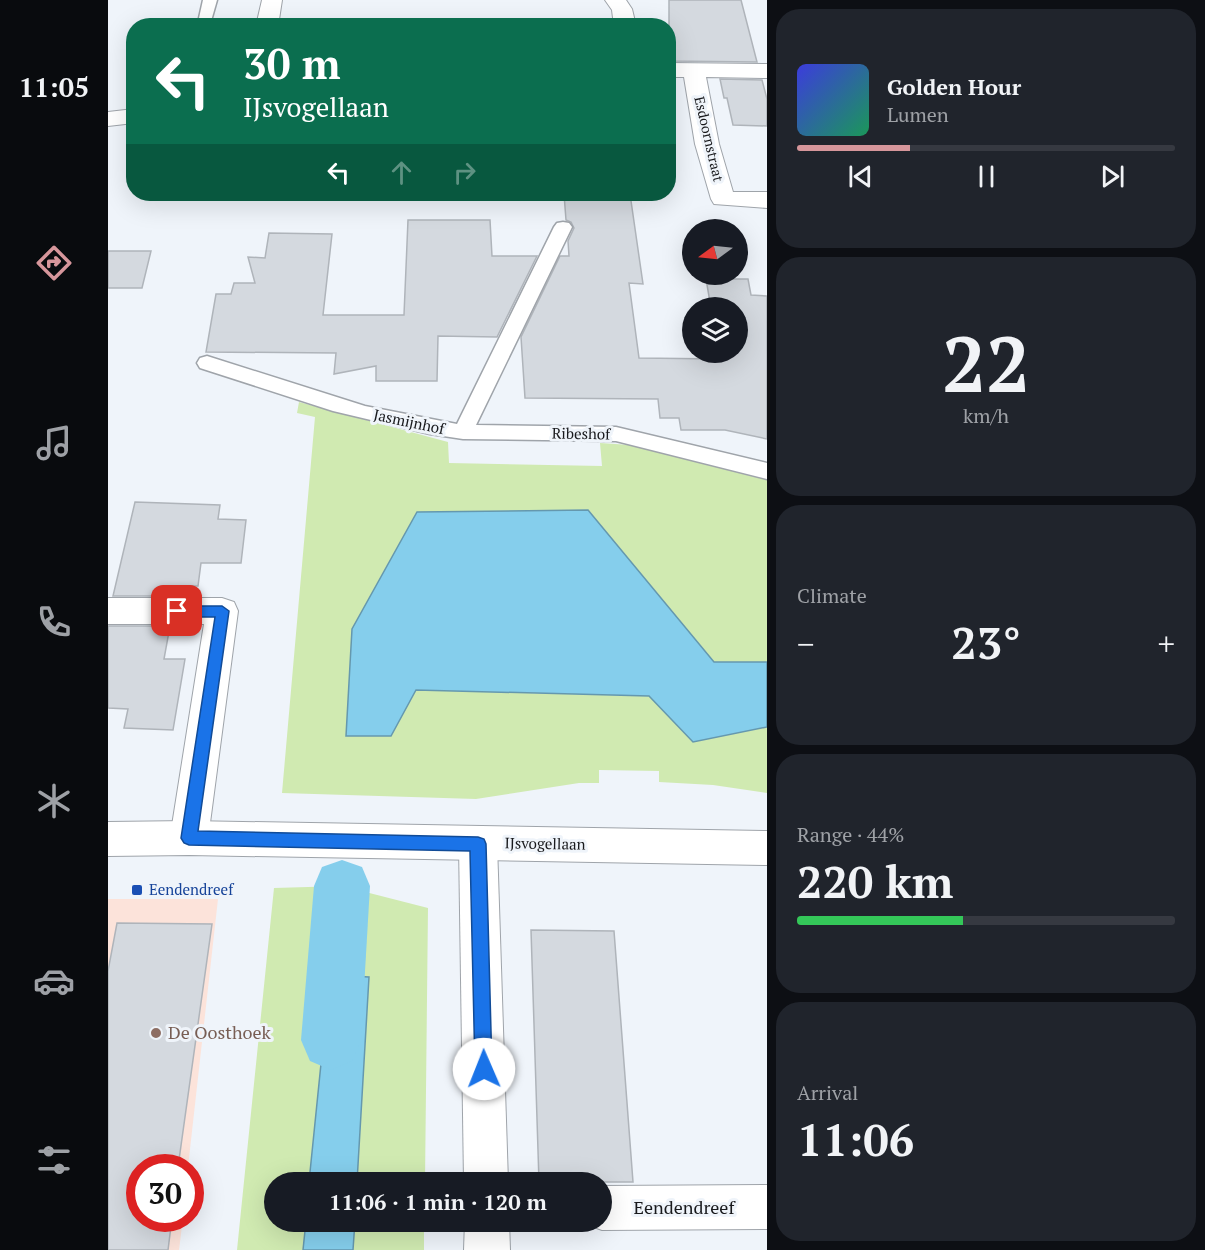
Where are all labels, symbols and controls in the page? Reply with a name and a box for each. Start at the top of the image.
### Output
text: 30 m [243,35,341,91]
icon: left [144,42,222,120]
text: 11:05 [19,69,89,105]
text: Golden Hour [887,72,1021,101]
text: IJsvogellaan [243,89,389,125]
street label: Esdoornstraat [690,94,729,184]
text: Lumen [887,101,949,128]
icon: left [322,156,355,189]
icon: ahead [385,156,418,189]
icon: right [448,156,481,189]
icon: previous [844,160,877,193]
icon: pause [970,160,1003,193]
icon: next [1096,160,1129,193]
north arrow [682,219,748,285]
map controls [682,219,748,363]
icon: directions [33,242,75,284]
button: layers [682,297,748,363]
text: 22 [942,311,1030,414]
text: km/h [963,402,1009,429]
street label: Jasmijnhof [372,404,447,438]
icon: music [33,422,75,464]
street label: Ribeshof [552,422,611,444]
text: Climate [797,582,867,609]
pin [151,585,202,636]
icon: arrive [160,594,193,627]
icon: phone [33,601,75,643]
text: 23° [951,612,1021,672]
text: − [797,622,815,665]
text: + [1157,622,1175,665]
icon: climate [33,780,75,822]
text: Range · 44% [797,821,904,848]
street label: IJsvogellaan [504,832,586,854]
text: 220 km [797,851,953,911]
place label: Eendendreef [149,879,234,899]
marker: Eendendreef [130,883,144,897]
icon: car [33,960,75,1002]
place label: De Oosthoek [168,1020,271,1044]
marker: De Oosthoek [149,1026,163,1040]
position arrow [452,1037,516,1101]
text: Arrival [797,1079,858,1106]
text: 11:06 [797,1109,914,1169]
icon: filters [33,1139,75,1181]
speed limit sign: 30 [126,1154,204,1232]
text: 11:06 · 1 min · 120 m [329,1187,547,1216]
street label: Eendendreef [633,1195,736,1219]

